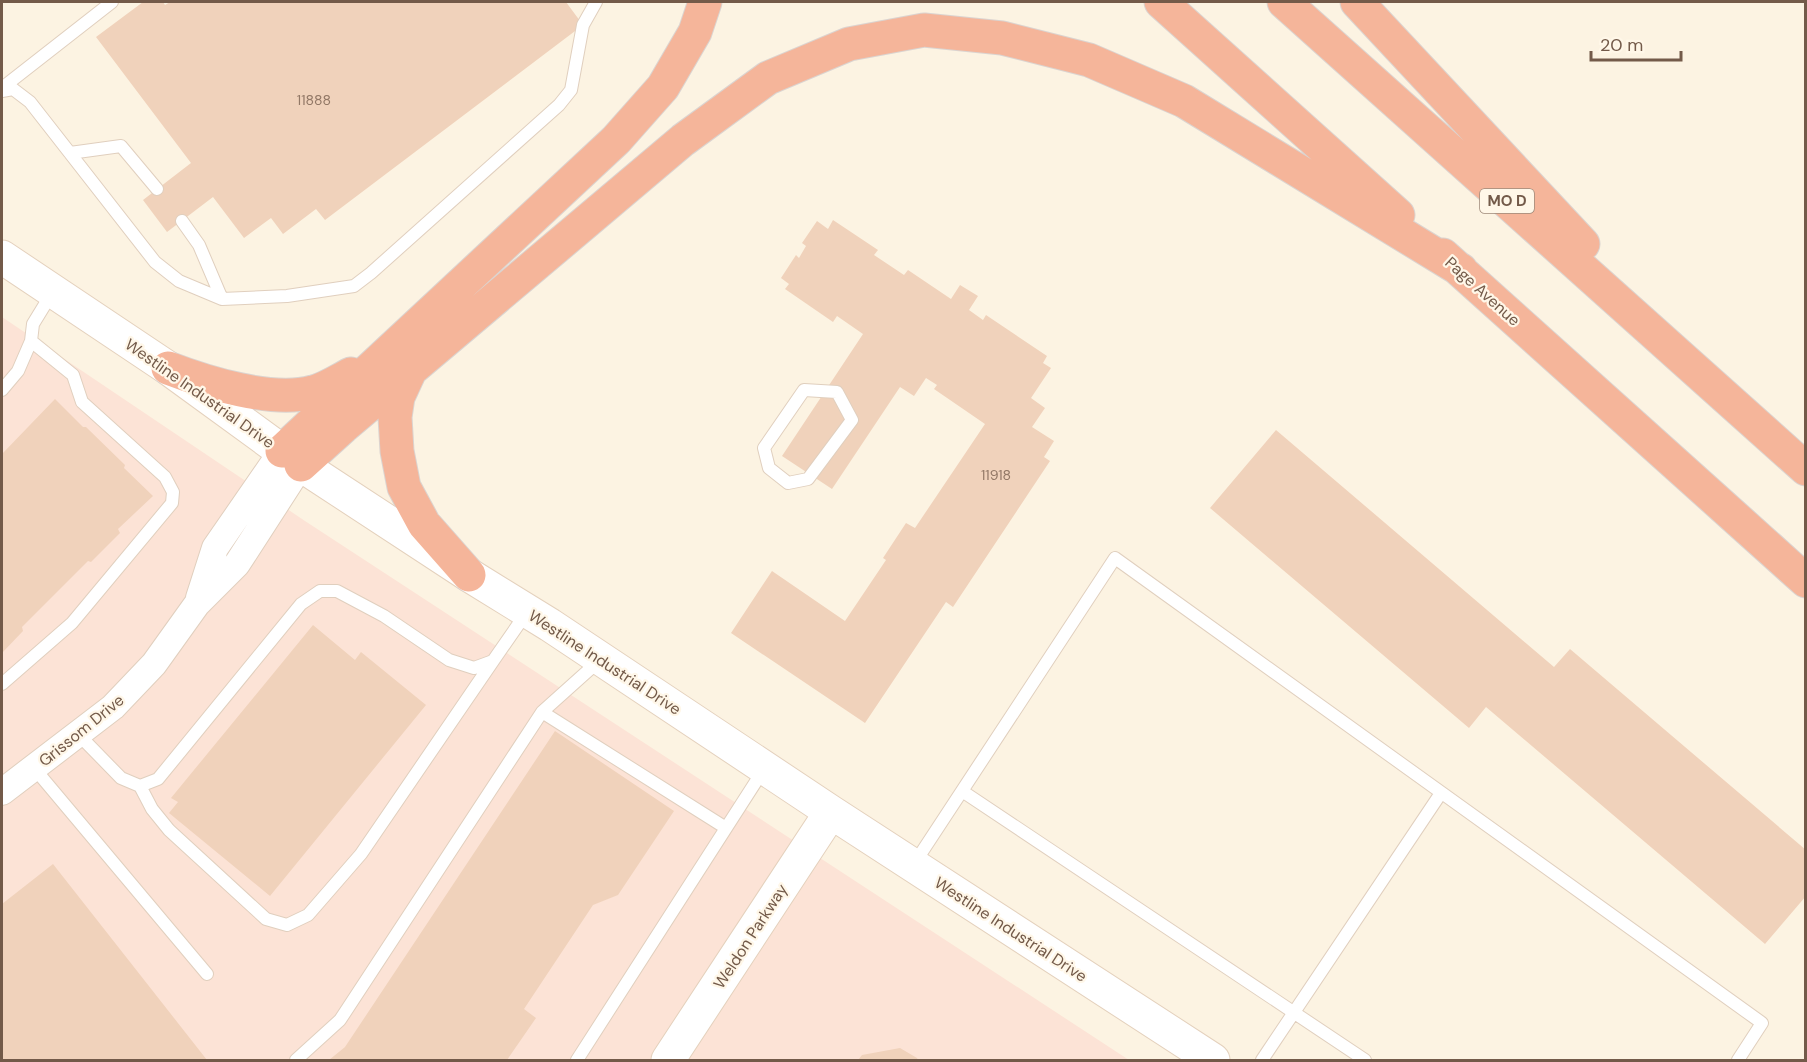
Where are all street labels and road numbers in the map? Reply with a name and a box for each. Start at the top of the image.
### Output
road number: MO D [1480,189,1534,213]
street label: Page Avenue [1441,252,1525,331]
street label: Westline Industrial Drive [121,334,279,453]
street label: Westline Industrial Drive [524,605,685,720]
street label: Grissom Drive [34,690,128,771]
street label: Westline Industrial Drive [930,872,1091,987]
street label: Weldon Parkway [709,880,792,993]

